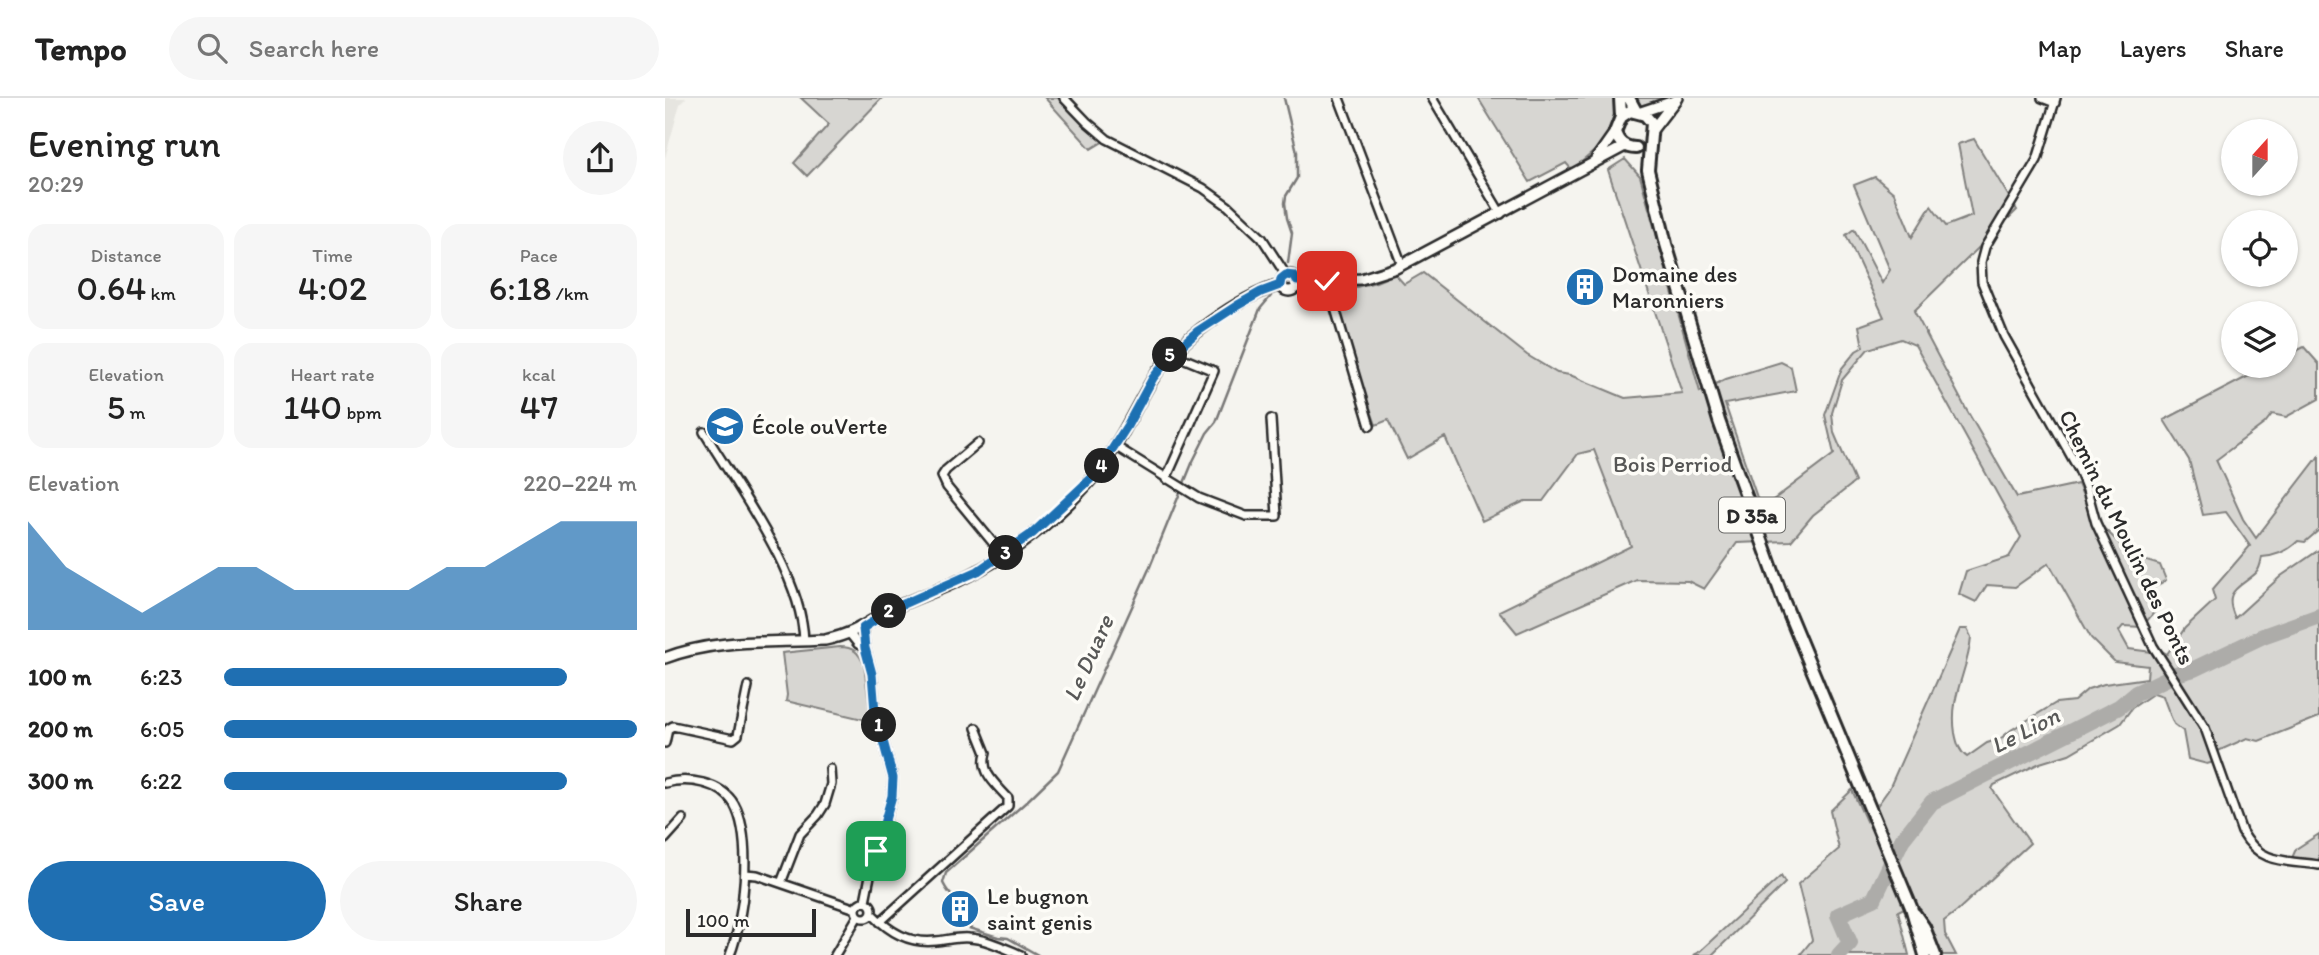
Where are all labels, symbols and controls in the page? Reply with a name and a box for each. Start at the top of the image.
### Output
search box [169,17,659,80]
text: Tempo [35,29,127,68]
icon: search [193,29,231,67]
text: Search here [249,32,379,64]
text: Map [2038,34,2082,63]
text: Layers [2120,34,2187,63]
text: Share [2225,34,2284,63]
north arrow [2221,119,2298,196]
map controls [2221,119,2298,378]
text: Evening run [28,121,221,167]
button: share [563,121,637,195]
text: 20:29 [28,170,84,198]
button: locate [2221,210,2298,287]
text: Distance [91,244,162,267]
text: Time [312,244,353,267]
text: Pace [520,244,558,267]
pin [1297,251,1357,311]
place label: Domaine des Maronniers [1612,260,1738,314]
icon: check [1308,262,1346,300]
building icon: Domaine des Maronniers [1564,266,1606,308]
text: 0.64 [77,267,146,309]
text: 4:02 [298,267,367,309]
text: 6:18 [489,267,551,309]
text: km [146,282,176,305]
text: /km [551,282,589,305]
button: layers [2221,301,2298,378]
pin: 5 [1153,338,1187,372]
text: 5 [1165,343,1174,366]
text: Elevation [88,363,164,386]
text: Heart rate [290,363,375,386]
text: kcal [522,363,556,386]
text: 5 [107,386,125,428]
text: 140 [283,386,342,428]
text: 47 [520,386,558,428]
text: m [125,401,145,424]
text: bpm [342,401,382,424]
school or university icon: École ouVerte [704,405,746,447]
street label: Chemin du Moulin des Ponts [2053,405,2201,669]
place label: École ouVerte [752,412,888,440]
pin: 4 [1085,448,1119,484]
park label: Bois Perriod [1613,450,1733,478]
text: 4 [1096,454,1107,477]
text: Elevation [28,469,119,497]
text: 220–224 m [523,469,637,497]
road number: D 35a [1719,498,1785,532]
pin: 3 [989,536,1023,570]
text: 3 [1000,541,1011,564]
pin: 2 [871,594,907,628]
text: 2 [884,599,894,622]
water label: Le Duare [1056,609,1120,705]
text: 100 m [28,663,92,691]
text: 6:23 [140,663,182,691]
water label: Le Lion [1986,700,2064,759]
pin: 1 [861,708,897,742]
text: 1 [874,713,883,736]
text: 200 m [28,715,93,743]
text: 6:05 [140,715,184,743]
text: 300 m [28,767,93,795]
text: 6:22 [140,767,182,795]
pin [846,821,906,881]
icon: arrive [857,832,895,870]
button: Save [28,861,326,941]
button: Share [340,861,637,941]
place label: Le bugnon saint genis [987,882,1093,936]
building icon: Le bugnon saint genis [939,888,981,930]
scale bar [686,906,815,938]
text: 100 m [697,909,749,932]

